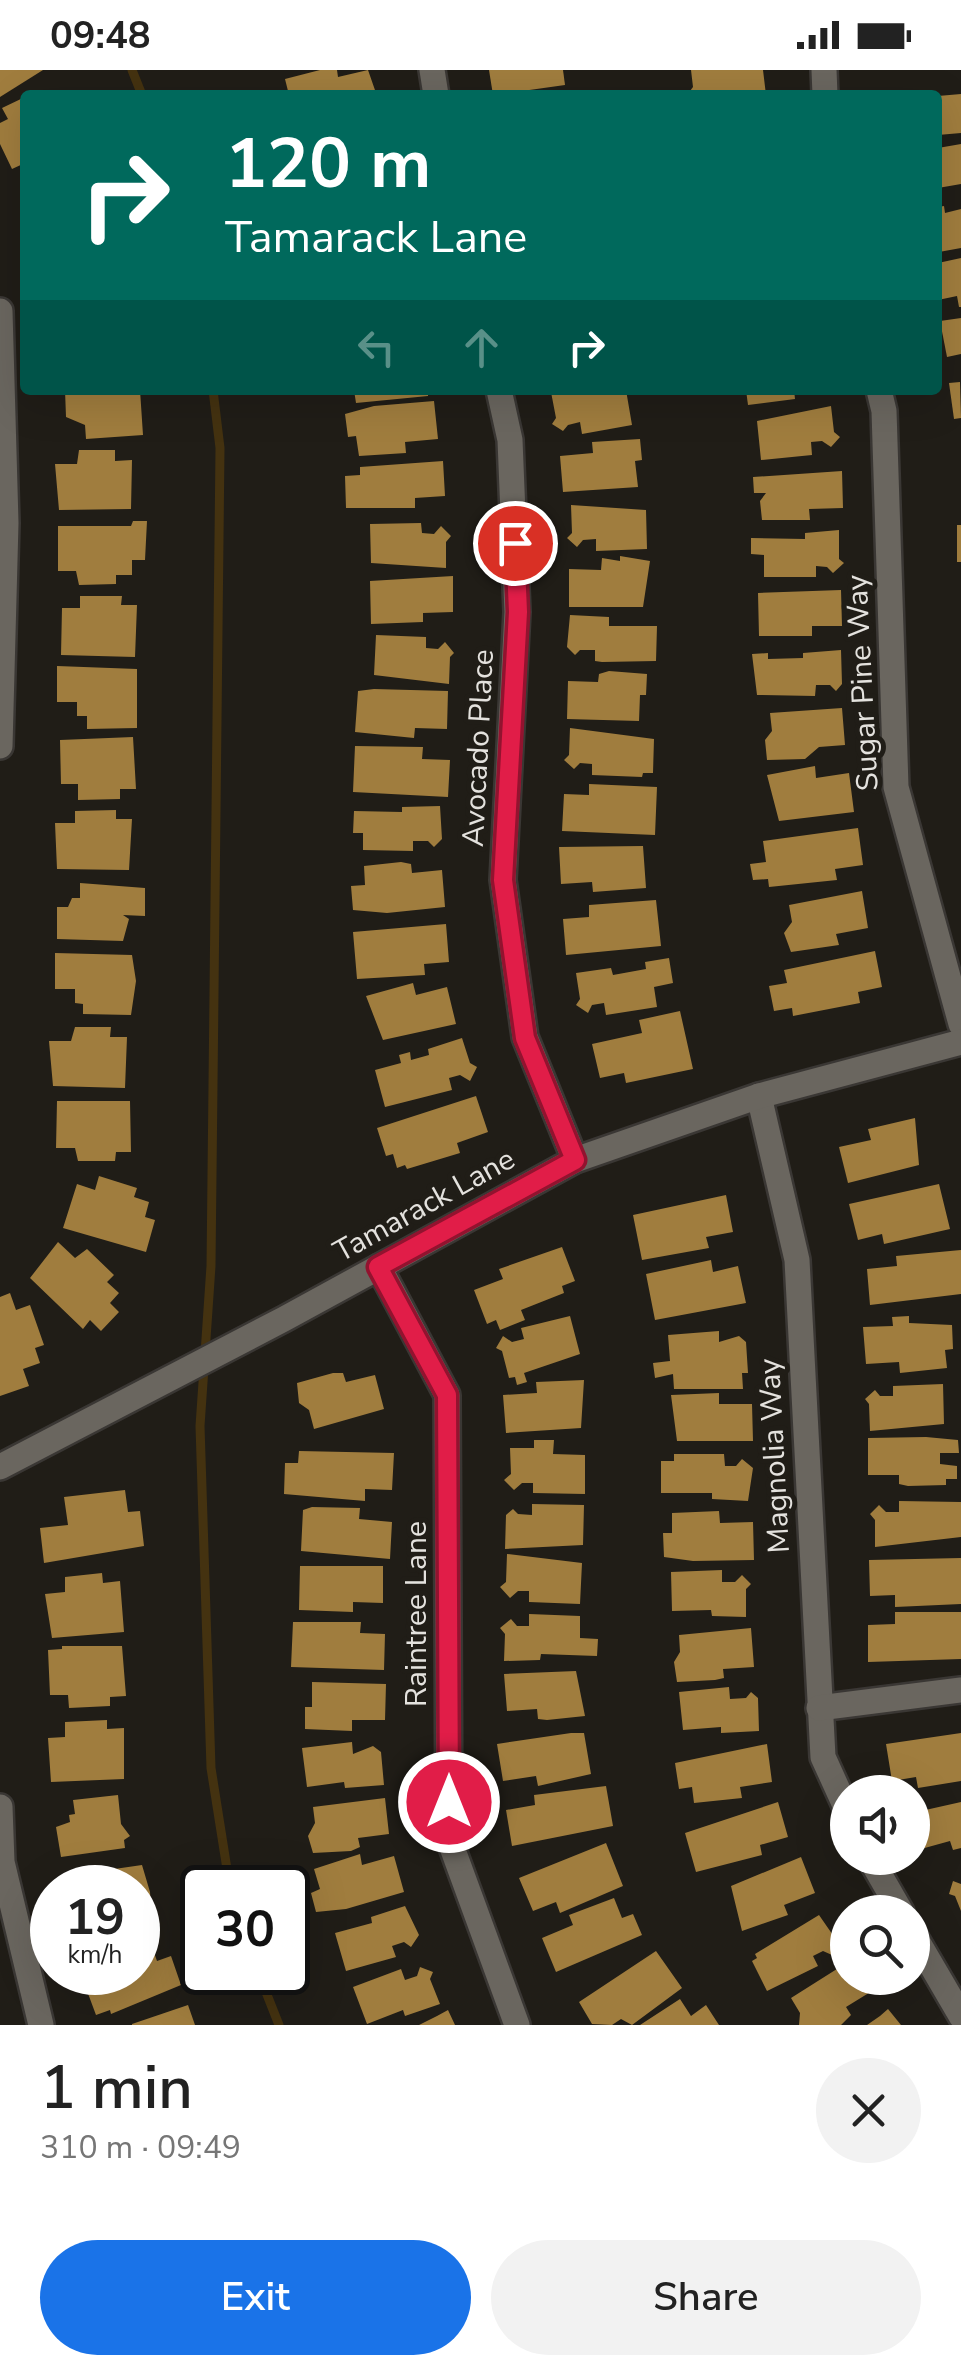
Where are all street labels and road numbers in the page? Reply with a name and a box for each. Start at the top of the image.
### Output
street label: Sugar Pine Way [836,573,889,792]
street label: Avocado Place [453,648,504,848]
street label: Tamarack Lane [326,1139,522,1272]
street label: Magnolia Way [749,1357,800,1554]
street label: Raintree Lane [396,1521,437,1707]

